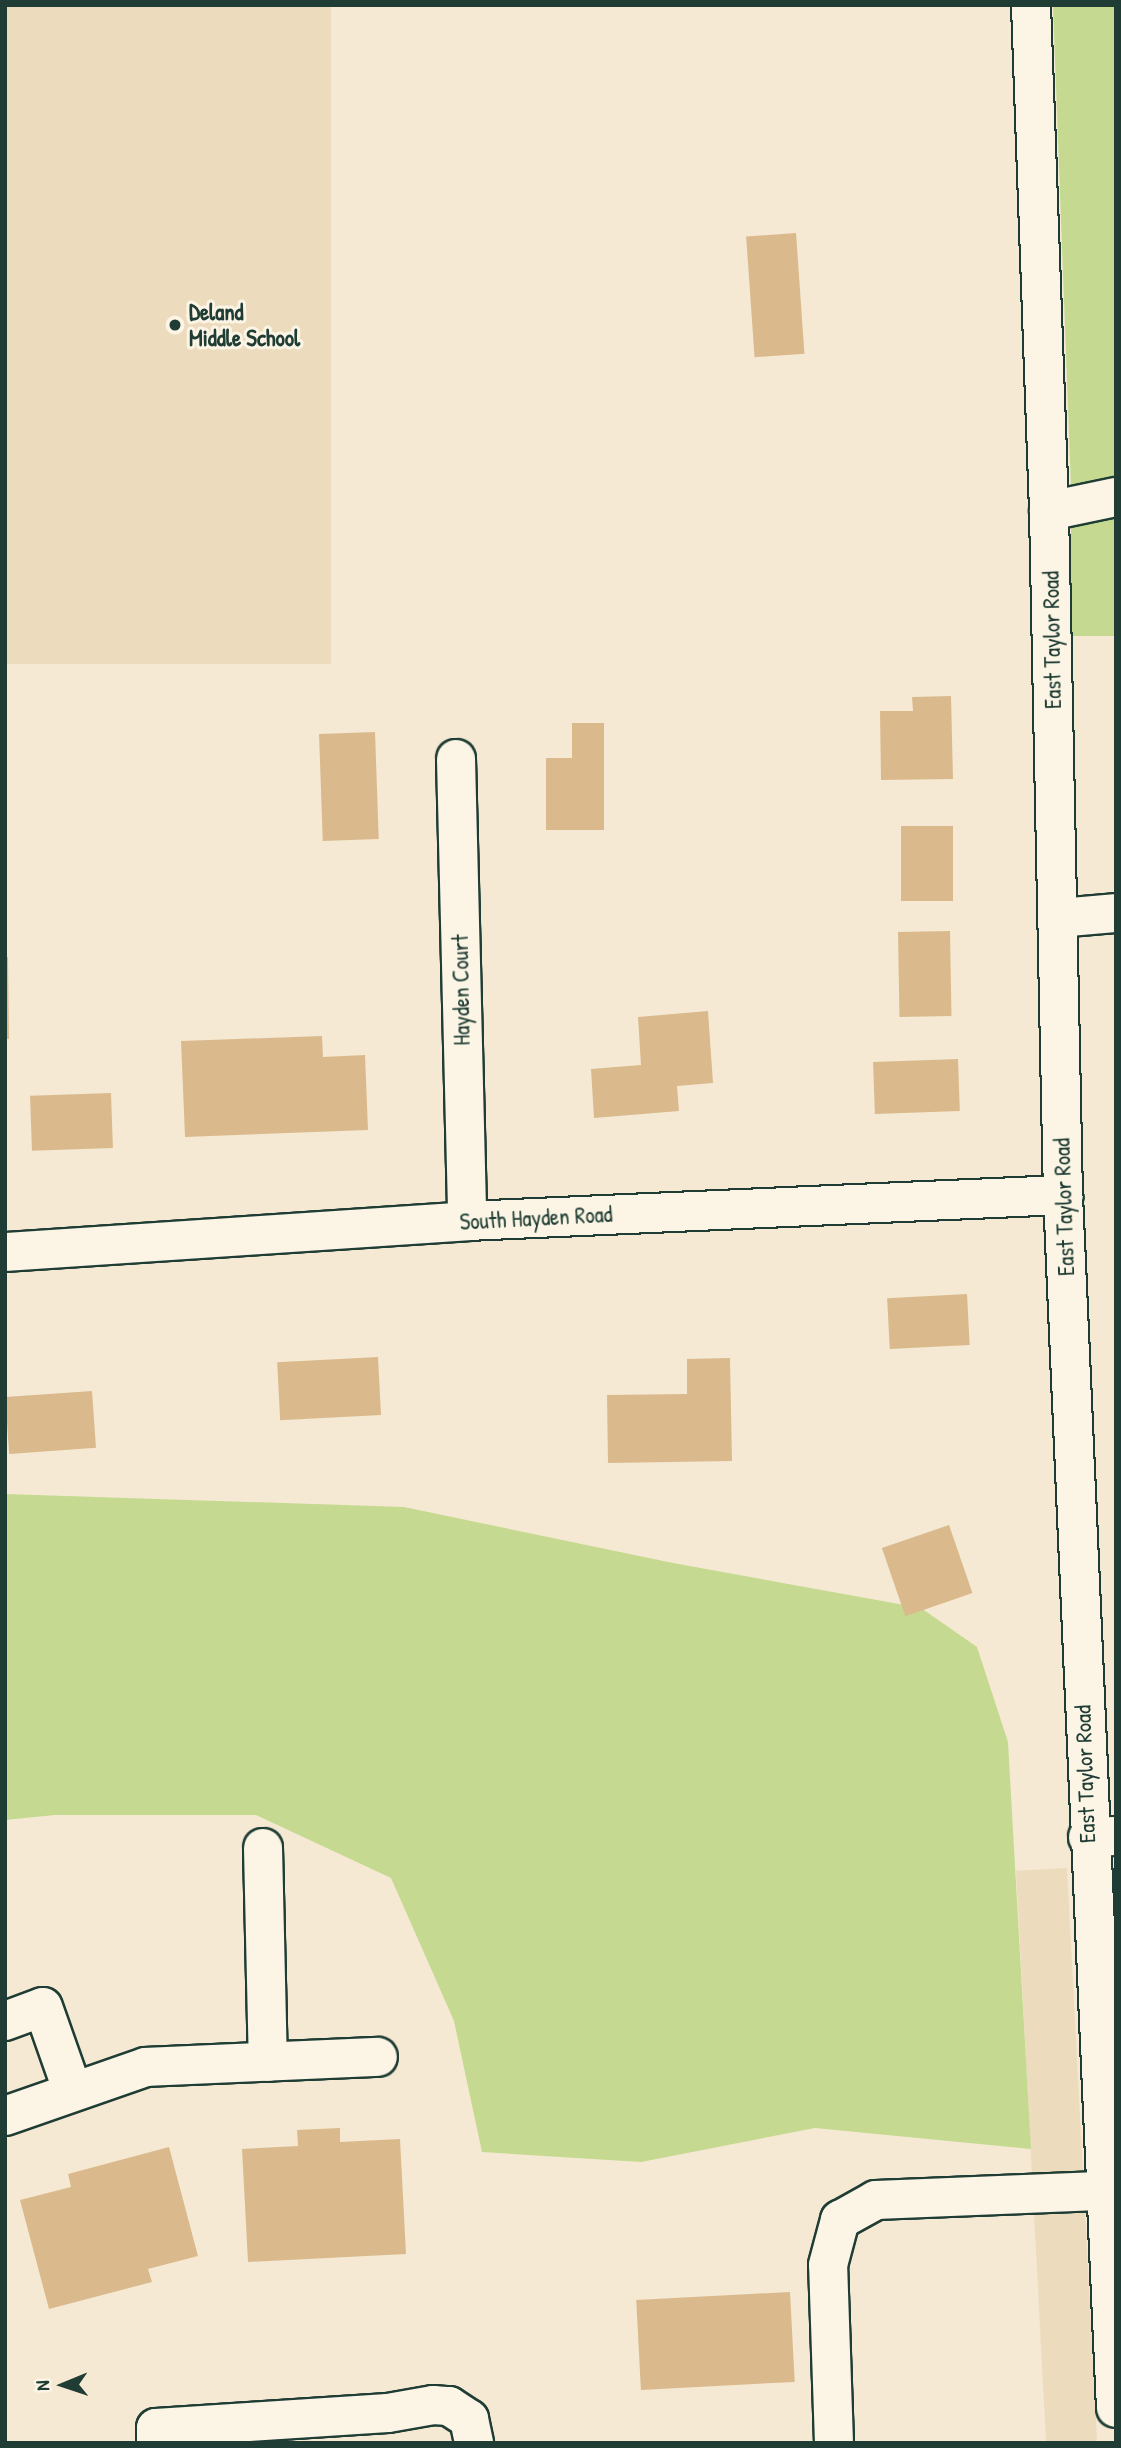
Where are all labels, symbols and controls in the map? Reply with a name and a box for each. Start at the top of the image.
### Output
place label: Deland Middle School [189,298,300,352]
marker: Deland Middle School [167,317,183,333]
street label: East Taylor Road [1037,571,1067,709]
street label: Hayden Court [446,934,476,1046]
street label: East Taylor Road [1048,1138,1080,1276]
street label: South Hayden Road [459,1200,613,1236]
street label: East Taylor Road [1069,1705,1101,1843]
north arrow [28,2350,98,2420]
text: N [29,2380,55,2391]

